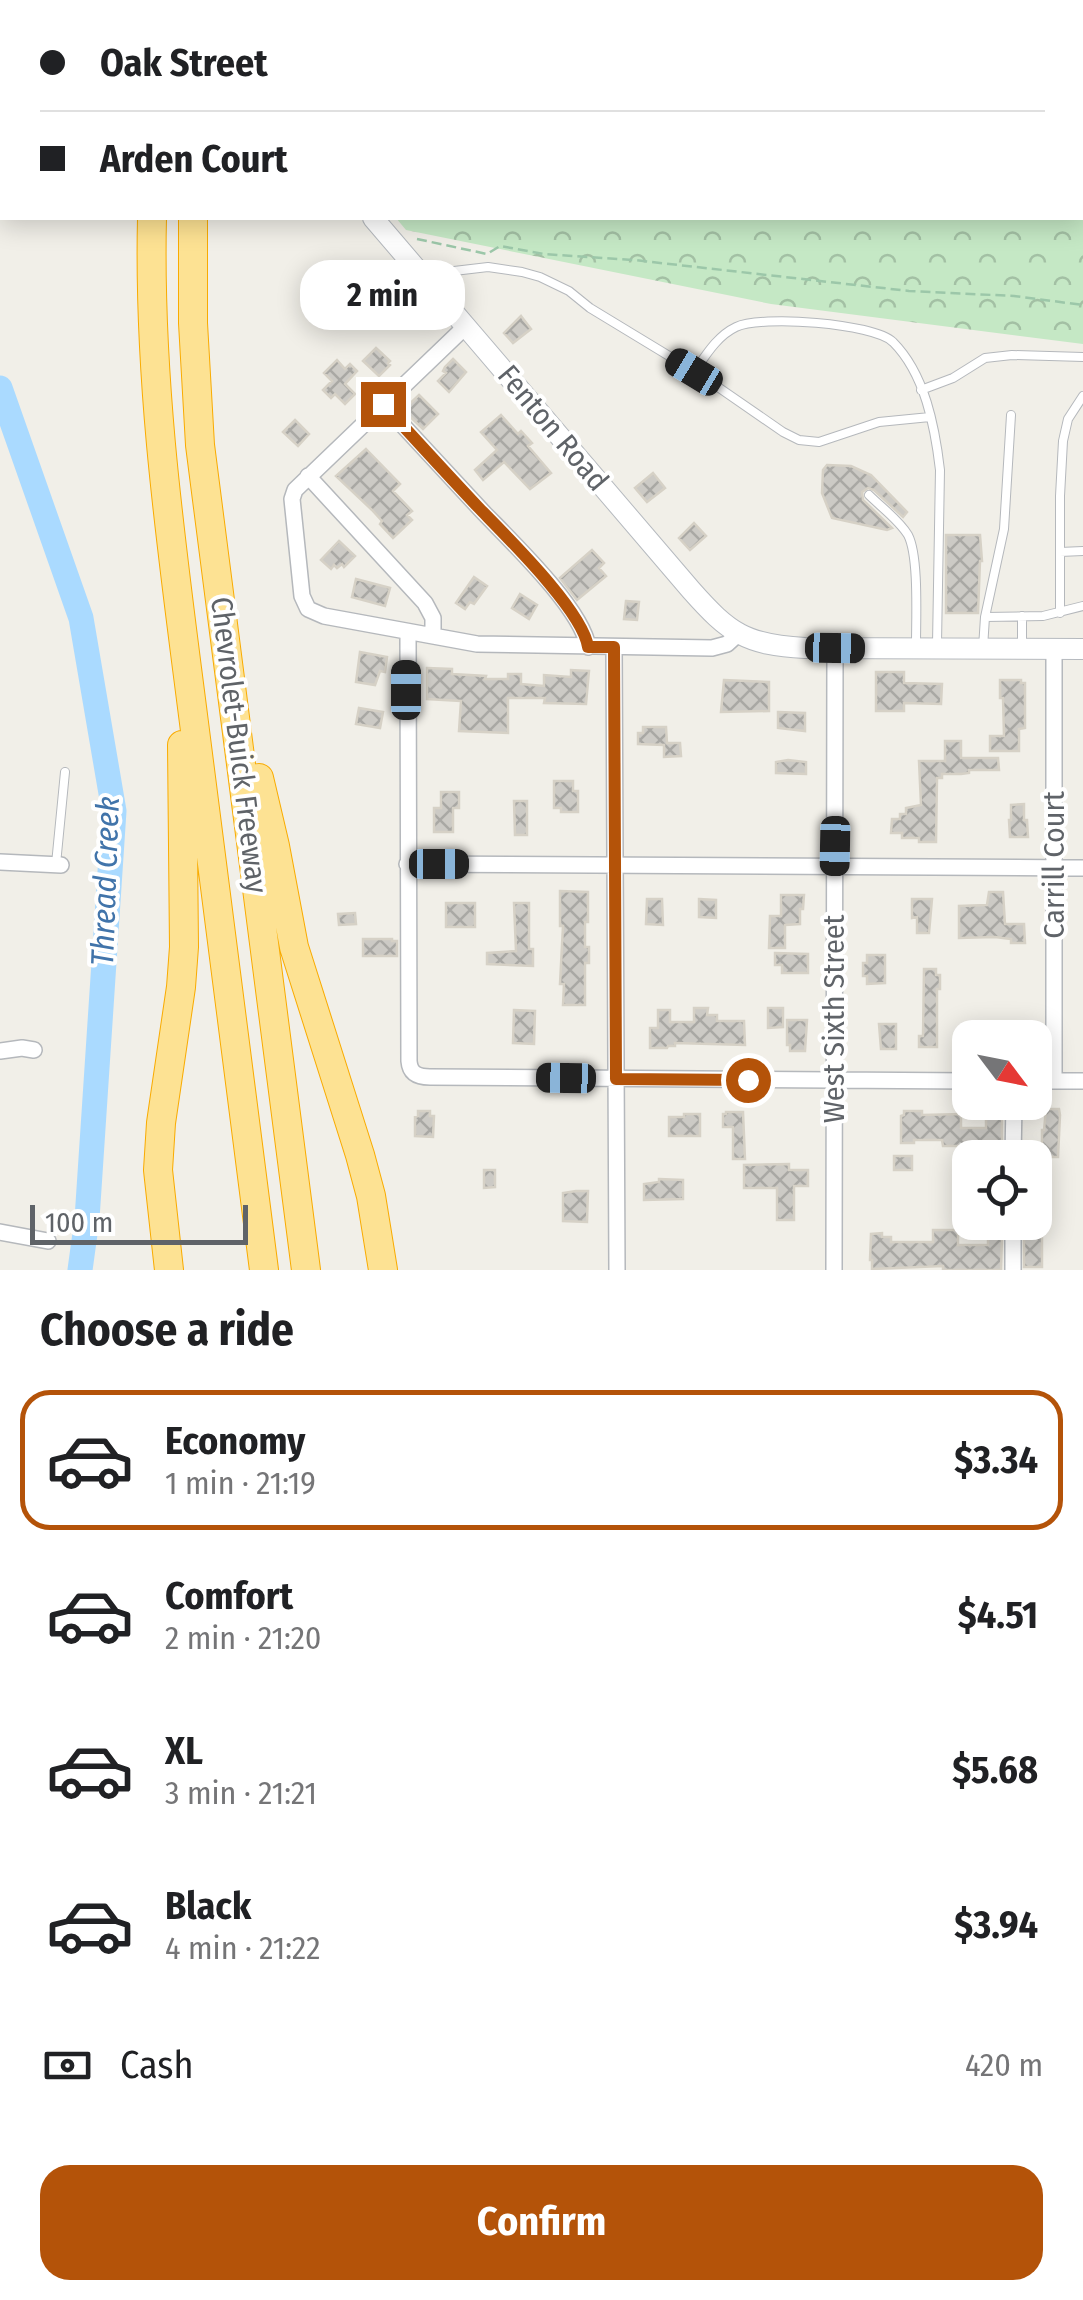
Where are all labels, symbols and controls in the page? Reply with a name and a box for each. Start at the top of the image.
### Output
text: Oak Street [100,40,268,86]
text: Arden Court [100,136,288,182]
callout: 2 min [300,259,466,329]
text: 2 min [347,276,418,314]
car [661,344,727,400]
street label: Fenton Road [490,358,616,498]
route end [361,382,406,427]
street label: Chevrolet-Buick Freeway [203,595,275,896]
car [805,632,865,664]
car [391,660,421,720]
street label: Carrill Court [1036,791,1072,939]
water label: Thread Creek [83,795,127,966]
car [819,816,851,876]
car [409,849,469,879]
street label: West Sixth Street [816,914,852,1123]
north arrow [952,1020,1052,1120]
map controls [952,1020,1052,1240]
route start [726,1058,771,1103]
car [536,1062,596,1094]
button: locate [952,1140,1052,1240]
scale bar [30,1200,248,1244]
text: 100 m [45,1206,113,1239]
text: Choose a ride [40,1303,294,1357]
icon: car [45,1415,135,1505]
text: Economy [165,1418,305,1464]
text: $3.34 [954,1437,1038,1483]
text: 1 min · 21:19 [165,1464,316,1502]
icon: car [45,1570,135,1660]
text: Comfort [165,1573,293,1619]
text: $4.51 [958,1592,1038,1638]
text: 2 min · 21:20 [165,1619,321,1657]
icon: car [45,1725,135,1815]
text: XL [165,1728,203,1774]
text: $5.68 [952,1747,1038,1793]
text: 3 min · 21:21 [165,1774,317,1812]
icon: car [45,1880,135,1970]
text: Black [165,1883,251,1929]
text: $3.94 [954,1902,1038,1948]
text: 4 min · 21:22 [165,1929,320,1967]
icon: cash [40,2038,95,2093]
text: Cash [120,2042,194,2088]
text: 420 m [965,2046,1043,2084]
button: Confirm [40,2165,1043,2280]

